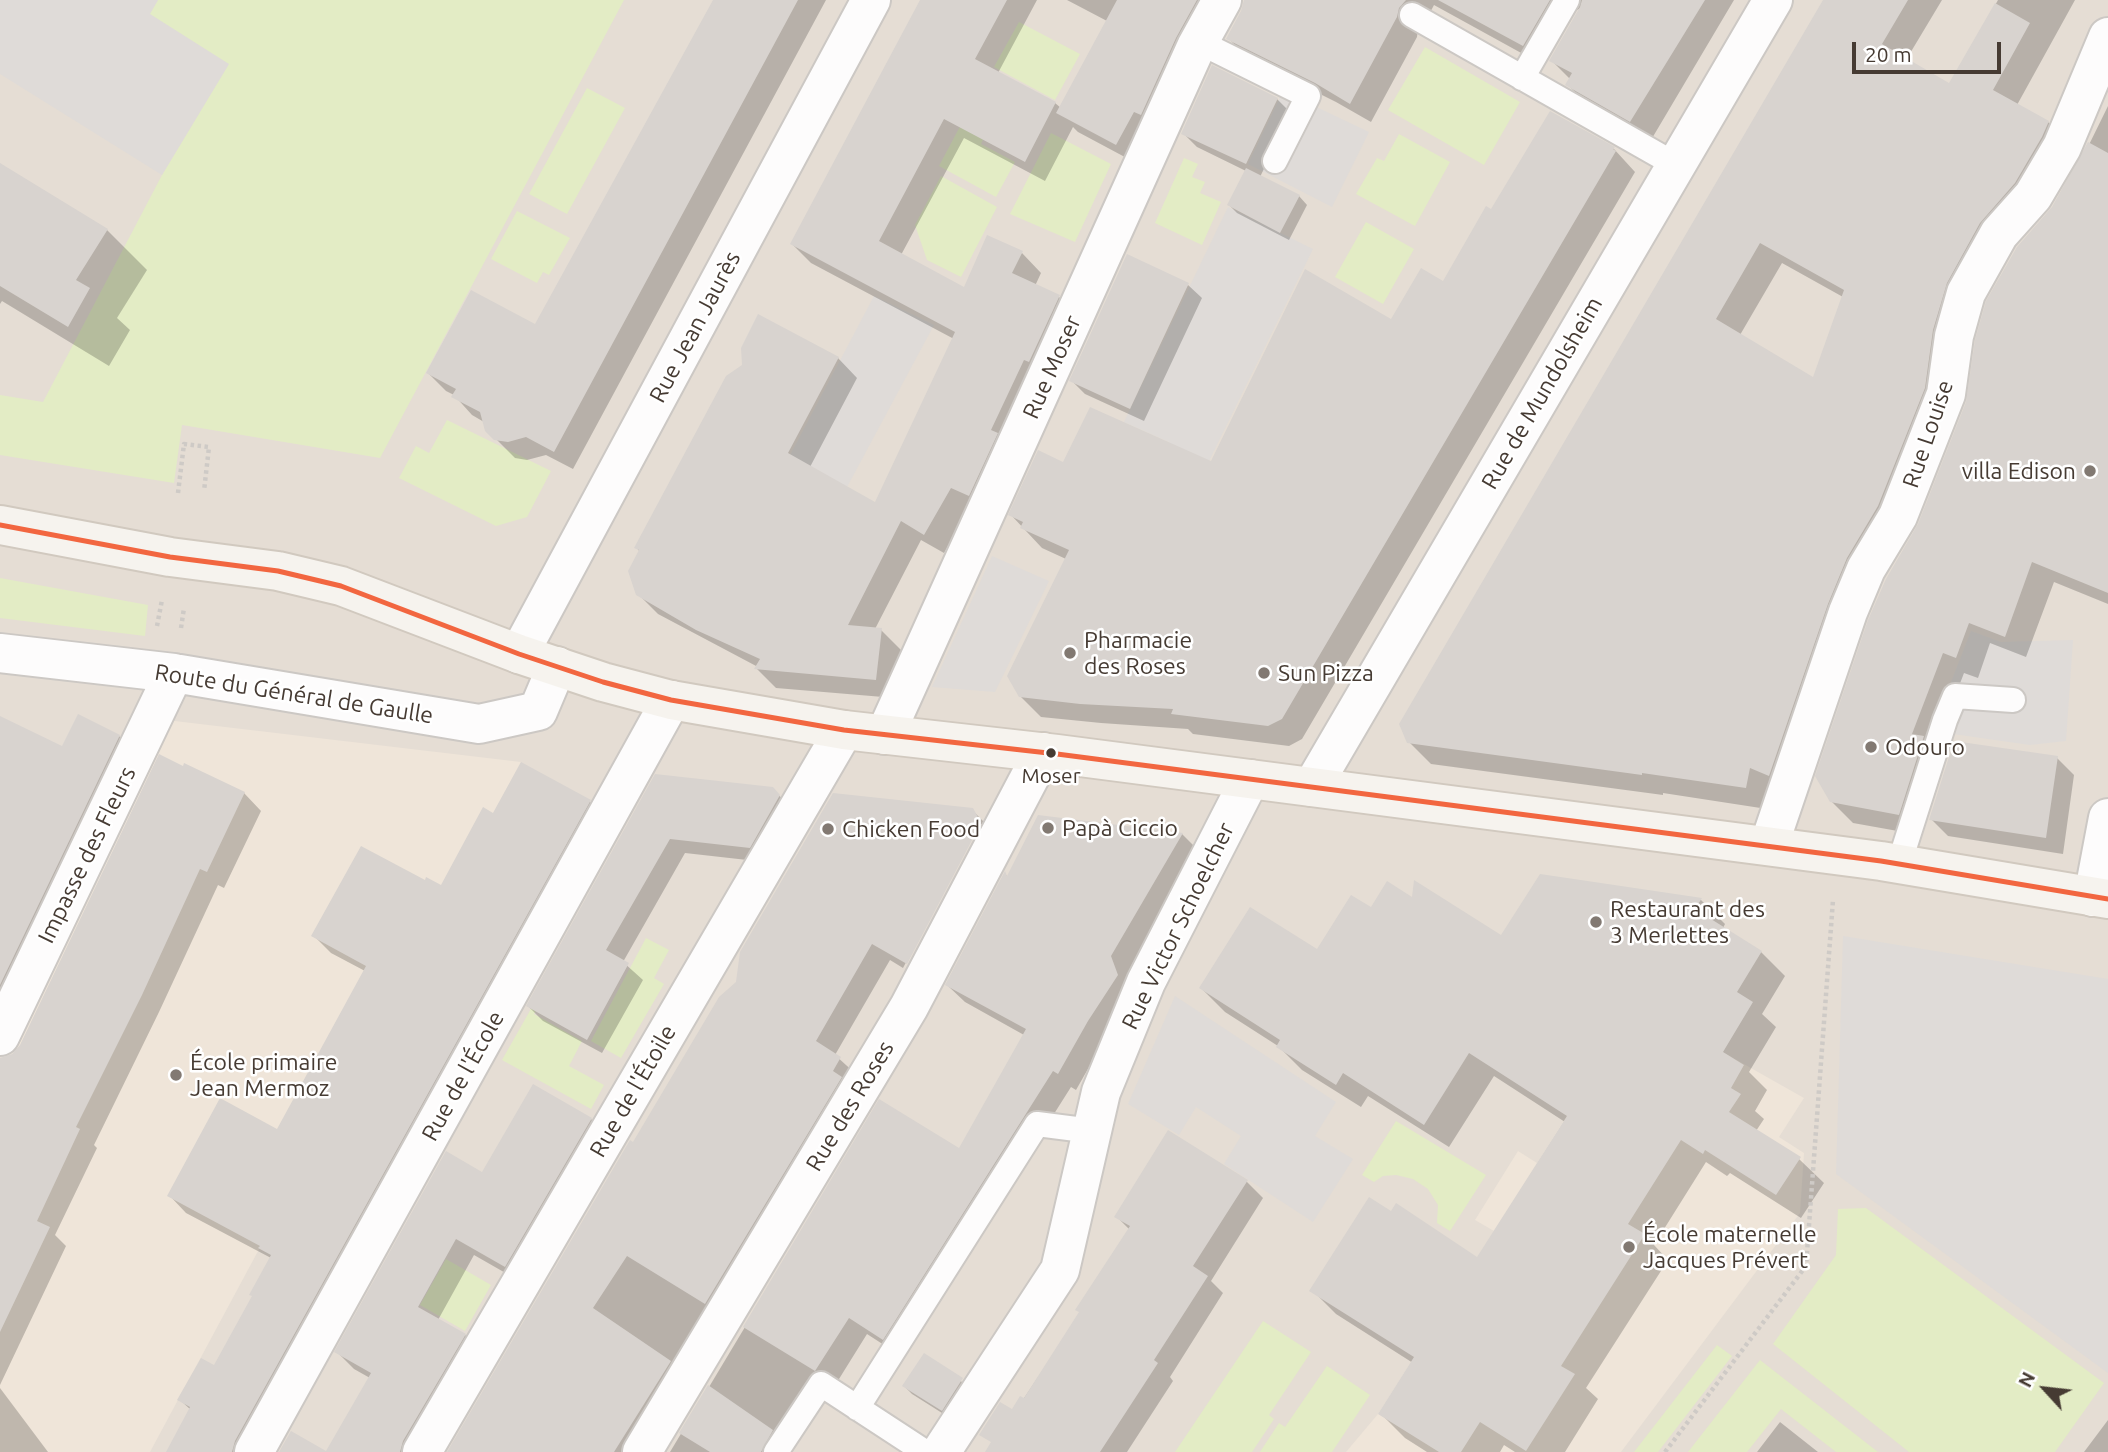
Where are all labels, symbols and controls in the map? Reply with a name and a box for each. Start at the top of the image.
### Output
scale bar [1856,28,2005,72]
text: 20 m [1865,42,1912,66]
street label: Rue Jean Jaurès [644,247,746,407]
street label: Rue de Mundolsheim [1476,292,1608,494]
street label: Rue Moser [1017,311,1087,423]
street label: Rue Louise [1897,377,1959,491]
place label: villa Edison [1962,457,2076,485]
marker: villa Edison [2082,463,2098,479]
place label: Pharmacie des Roses [1084,626,1192,680]
marker: Pharmacie des Roses [1062,645,1078,661]
street label: Route du Général de Gaulle [153,658,435,730]
place label: Sun Pizza [1278,659,1374,687]
marker: Sun Pizza [1256,665,1272,681]
place label: Odouro [1885,733,1965,761]
marker: Odouro [1863,739,1879,755]
marker: Moser [1044,746,1058,760]
street label: Impasse des Fleurs [32,762,142,948]
place label: Moser [1021,763,1081,789]
place label: Papà Ciccio [1062,814,1178,842]
place label: Chicken Food [842,815,980,843]
street label: Rue Victor Schoelcher [1116,818,1240,1034]
marker: Papà Ciccio [1040,820,1056,836]
marker: Chicken Food [820,821,836,837]
place label: Restaurant des 3 Merlettes [1610,895,1765,949]
marker: Restaurant des 3 Merlettes [1588,914,1604,930]
street label: Rue de l'École [416,1006,510,1146]
street label: Rue de l'Étoile [584,1020,682,1162]
street label: Rue des Roses [800,1036,900,1176]
place label: École primaire Jean Mermoz [190,1048,337,1102]
marker: École primaire Jean Mermoz [168,1067,184,1083]
place label: École maternelle Jacques Prévert [1643,1220,1817,1274]
marker: École maternelle Jacques Prévert [1621,1239,1637,1255]
north arrow [2010,1354,2080,1424]
text: N [2013,1368,2039,1391]

